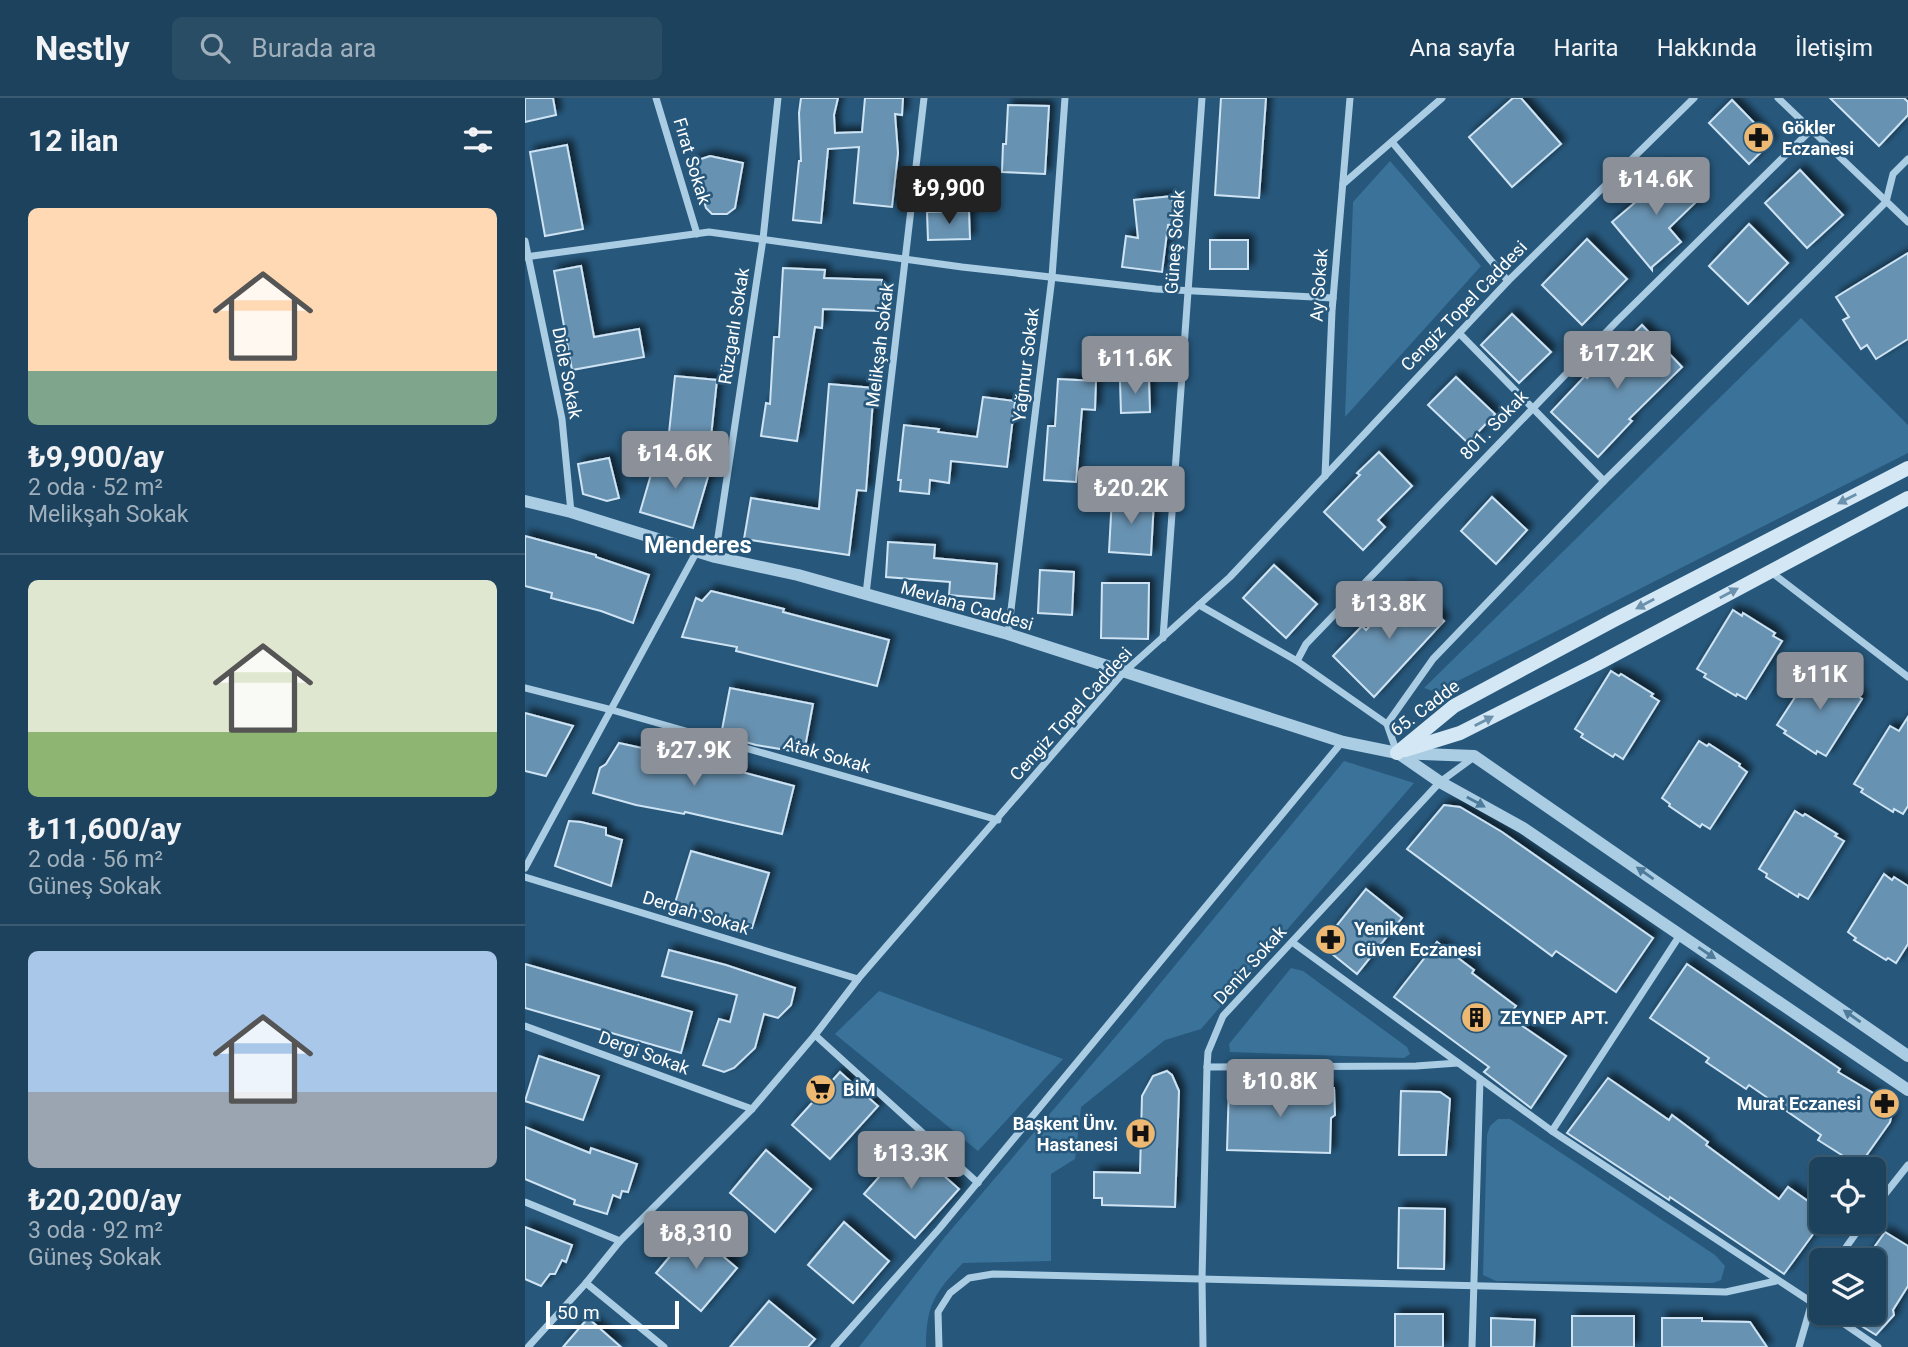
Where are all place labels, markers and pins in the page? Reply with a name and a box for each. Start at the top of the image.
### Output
place label: Gökler Eczanesi [1782,117,1854,159]
pharmacy icon: Gökler Eczanesi [1742,121,1776,155]
pin: ₺14.6K [1599,158,1713,217]
pin: ₺9,900 [892,166,1006,226]
pin: ₺17.2K [1560,331,1674,391]
pin: ₺11.6K [1078,336,1192,396]
pin: ₺14.6K [618,432,732,491]
pin: ₺20.2K [1074,466,1188,526]
pin: ₺13.8K [1332,582,1446,641]
pin: ₺11K [1779,652,1861,712]
pin: ₺27.9K [637,728,751,788]
place label: Yenikent Güven Eczanesi [1354,918,1482,960]
pharmacy icon: Yenikent Güven Eczanesi [1314,922,1348,956]
building icon: ZEYNEP APT. [1460,1001,1494,1035]
place label: ZEYNEP APT. [1500,1007,1609,1028]
pin: ₺10.8K [1223,1060,1337,1119]
supermarket icon: BİM [803,1073,837,1107]
place label: BİM [843,1079,876,1100]
pharmacy icon: Murat Eczanesi [1867,1087,1901,1121]
place label: Murat Eczanesi [1737,1093,1861,1114]
place label: Başkent Ünv. Hastanesi [1013,1113,1118,1155]
hospital icon: Başkent Ünv. Hastanesi [1124,1117,1158,1151]
pin: ₺13.3K [854,1132,968,1191]
pin: ₺8,310 [639,1212,753,1271]

